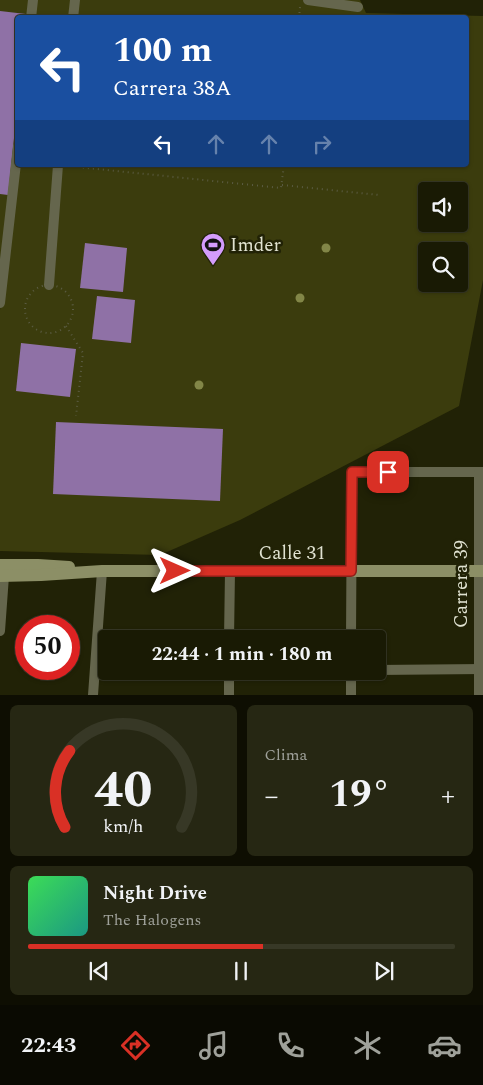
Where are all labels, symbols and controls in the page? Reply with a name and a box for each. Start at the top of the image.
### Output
text: 100 m [113,24,212,77]
icon: left [30,35,95,100]
text: Carrera 38A [113,72,232,105]
icon: left [149,130,177,158]
icon: ahead [202,130,230,158]
icon: ahead [255,130,283,158]
icon: right [308,130,336,158]
map controls [418,182,468,292]
button: sound [418,182,468,232]
place label: Imder [230,231,282,260]
sports icon: Imder [200,232,226,266]
button: search [418,242,468,292]
pin [367,451,409,493]
icon: arrive [374,458,402,486]
street label: Calle 31 [258,539,326,568]
street label: Carrera 39 [447,540,476,628]
position arrow [148,544,200,596]
speed limit sign: 50 [15,615,80,680]
text: 22:44 · 1 min · 180 m [152,640,332,669]
text: Clima [265,743,307,767]
text: 40 [94,751,152,830]
text: 19° [329,766,391,824]
text: − [265,775,279,818]
text: + [441,775,455,818]
text: km/h [103,813,143,840]
text: Night Drive [103,879,207,908]
text: The Halogens [103,908,201,932]
icon: previous [85,957,113,985]
icon: pause [227,957,255,985]
icon: next [370,957,398,985]
icon: directions [118,1028,153,1063]
icon: music [196,1028,231,1063]
icon: phone [273,1028,308,1063]
icon: climate [350,1028,385,1063]
icon: car [427,1028,462,1063]
text: 22:43 [21,1029,76,1062]

